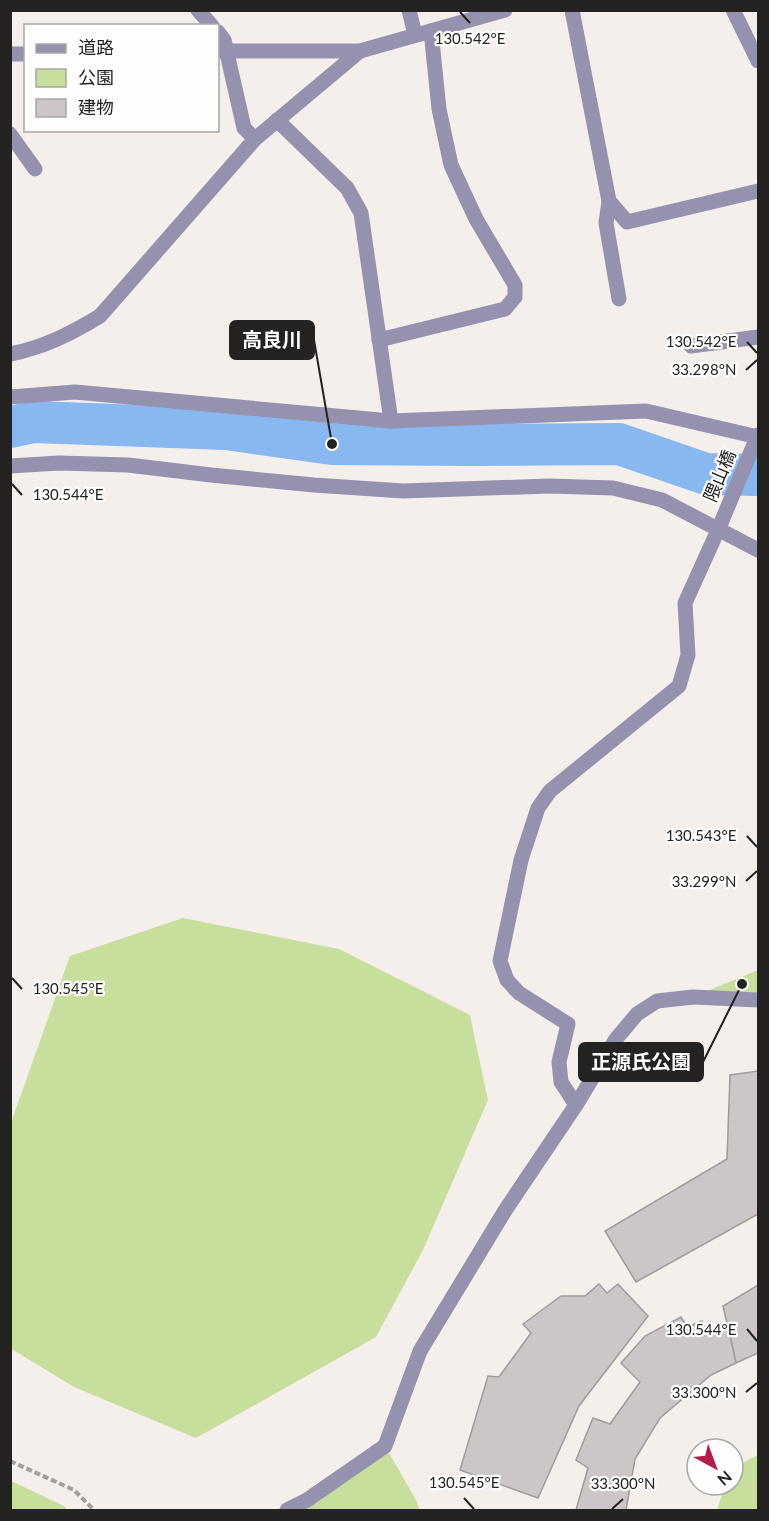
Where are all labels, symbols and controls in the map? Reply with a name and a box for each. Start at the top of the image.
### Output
legend [24,24,219,132]
text: 130.542°E [435,29,505,47]
text: 道路 [78,36,114,58]
text: 公園 [78,66,114,88]
text: 建物 [78,96,114,118]
callout: 高良川 [230,321,314,359]
text: 高良川 [242,327,302,351]
text: 130.542°E [666,332,736,350]
text: 33.298°N [672,360,736,378]
street label: 隈山橋 [698,446,740,505]
text: 130.544°E [33,485,103,503]
text: 130.543°E [666,826,736,844]
text: 33.299°N [672,872,736,890]
text: 130.545°E [33,979,103,997]
callout: 正源氏公園 [579,1043,703,1081]
text: 正源氏公園 [591,1049,691,1073]
text: 130.544°E [666,1320,736,1338]
text: 33.300°N [672,1383,736,1401]
north arrow [685,1437,745,1497]
text: N [714,1467,736,1490]
text: 130.545°E [429,1473,499,1491]
text: 33.300°N [591,1474,655,1492]

